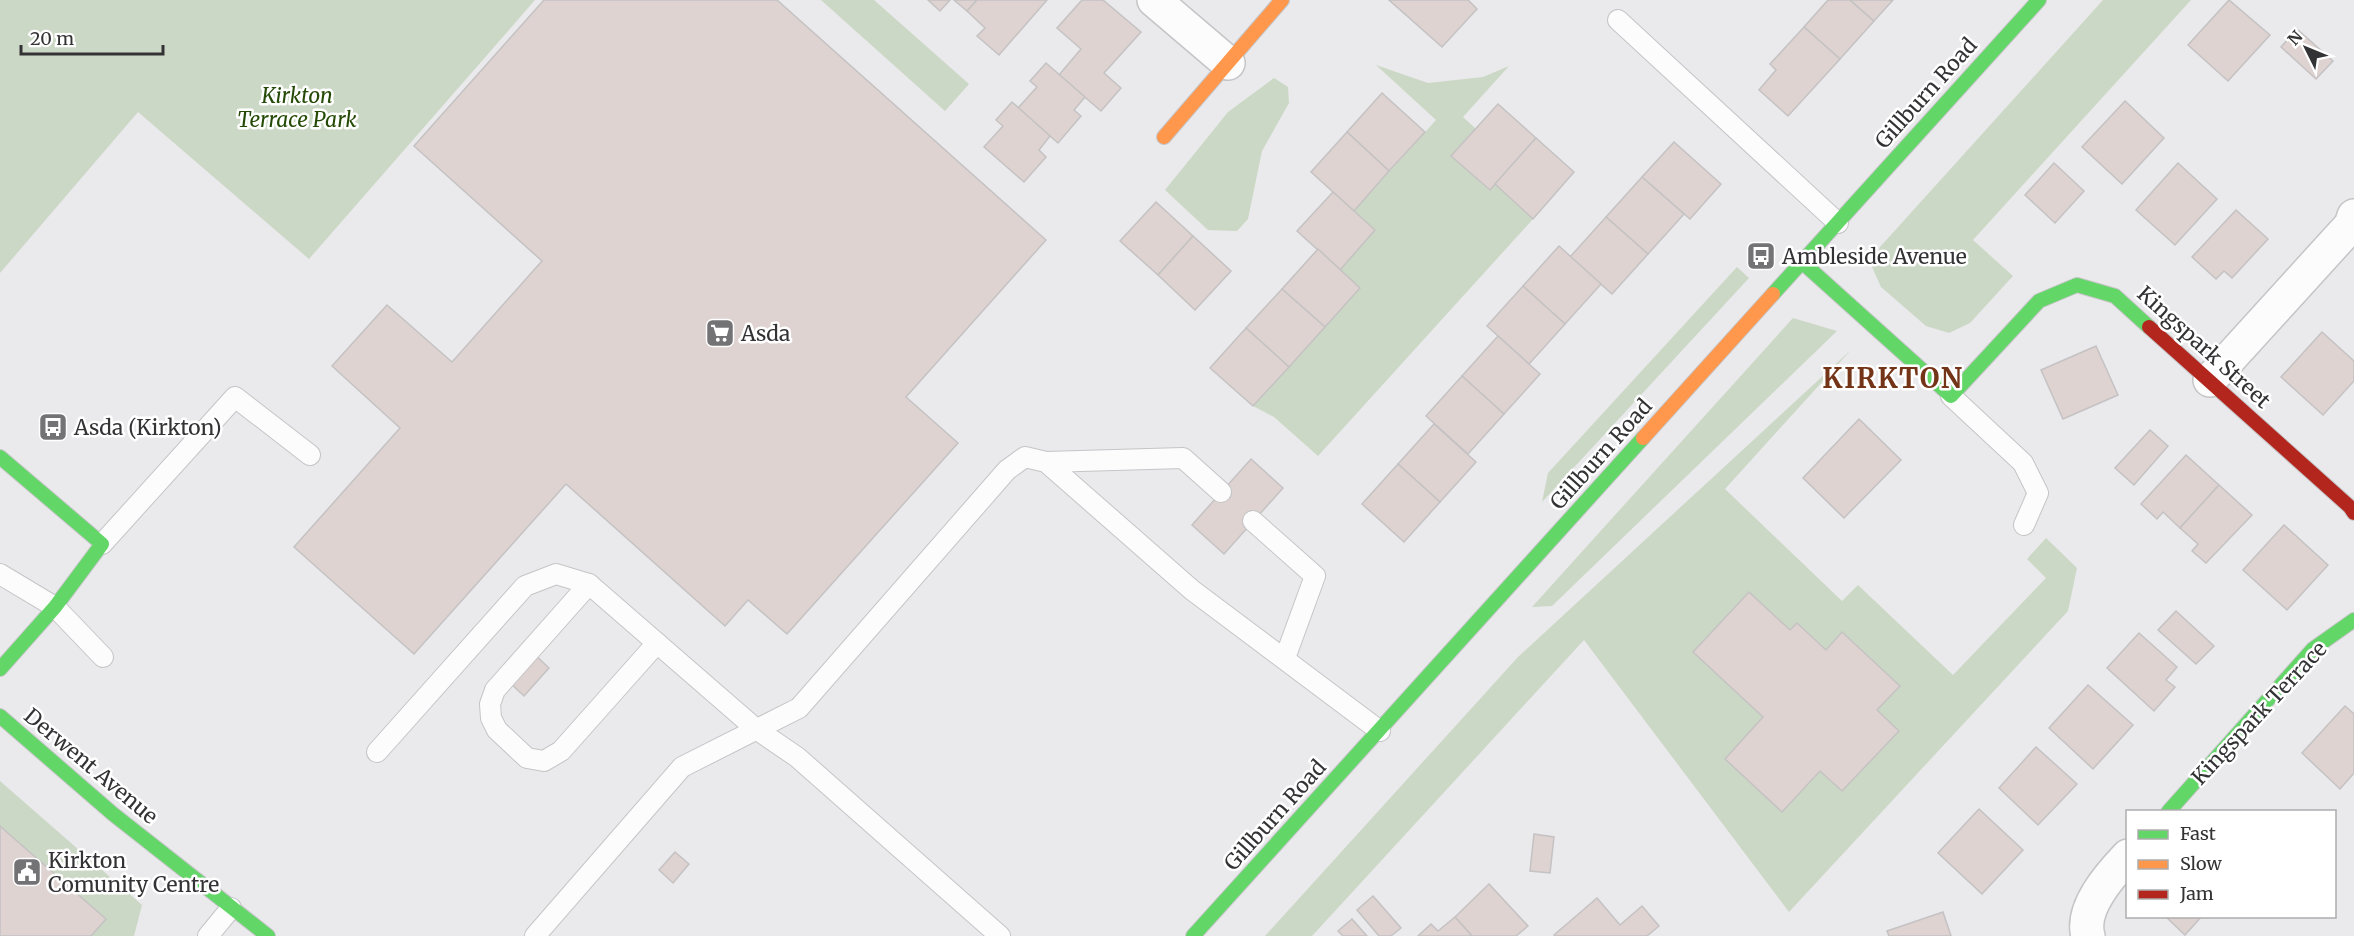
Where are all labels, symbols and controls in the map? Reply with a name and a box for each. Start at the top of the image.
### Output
scale bar [21,18,164,56]
north arrow [2276,18,2336,78]
text: N [2283,26,2307,49]
text: 20 m [30,27,74,50]
street label: Gillburn Road [1869,32,1983,154]
park label: Kirkton Terrace Park [237,82,357,133]
bus stop icon: Ambleside Avenue [1745,240,1777,272]
place label: Ambleside Avenue [1781,243,1967,270]
street label: Kingspark Street [2132,280,2276,414]
supermarket icon: Asda [704,317,736,349]
place label: Asda [740,320,790,347]
district label: KIRKTON [1822,361,1964,395]
street label: Gillburn Road [1544,393,1658,515]
bus stop icon: Asda (Kirkton) [37,411,69,443]
place label: Asda (Kirkton) [73,414,222,441]
street label: Kingspark Terrace [2186,636,2332,790]
street label: Derwent Avenue [19,702,163,830]
street label: Gillburn Road [1218,754,1332,876]
legend [2126,810,2336,918]
text: Fast [2180,822,2216,845]
place label: Kirkton Comunity Centre [48,847,219,898]
text: Slow [2180,852,2223,875]
public building icon: Kirkton Comunity Centre [11,856,43,888]
text: Jam [2179,882,2214,905]

